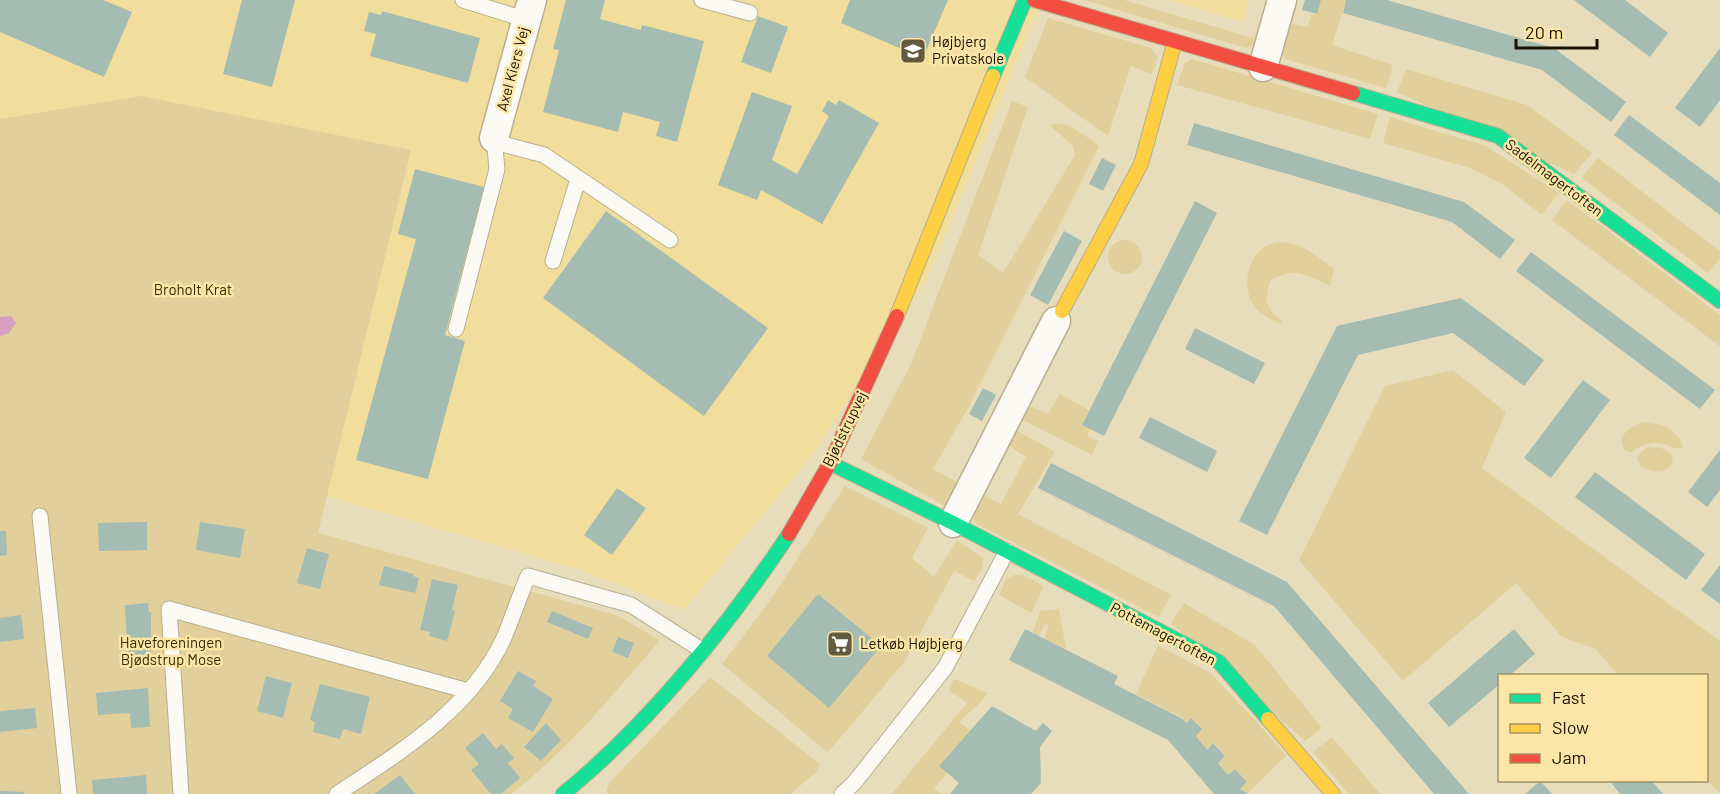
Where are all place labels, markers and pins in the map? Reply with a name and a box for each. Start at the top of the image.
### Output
place label: Højbjerg Privatskole [932,32,1004,67]
school or university icon: Højbjerg Privatskole [898,36,928,66]
supermarket icon: Letkøb Højbjerg [825,629,855,659]
place label: Letkøb Højbjerg [860,634,963,652]

